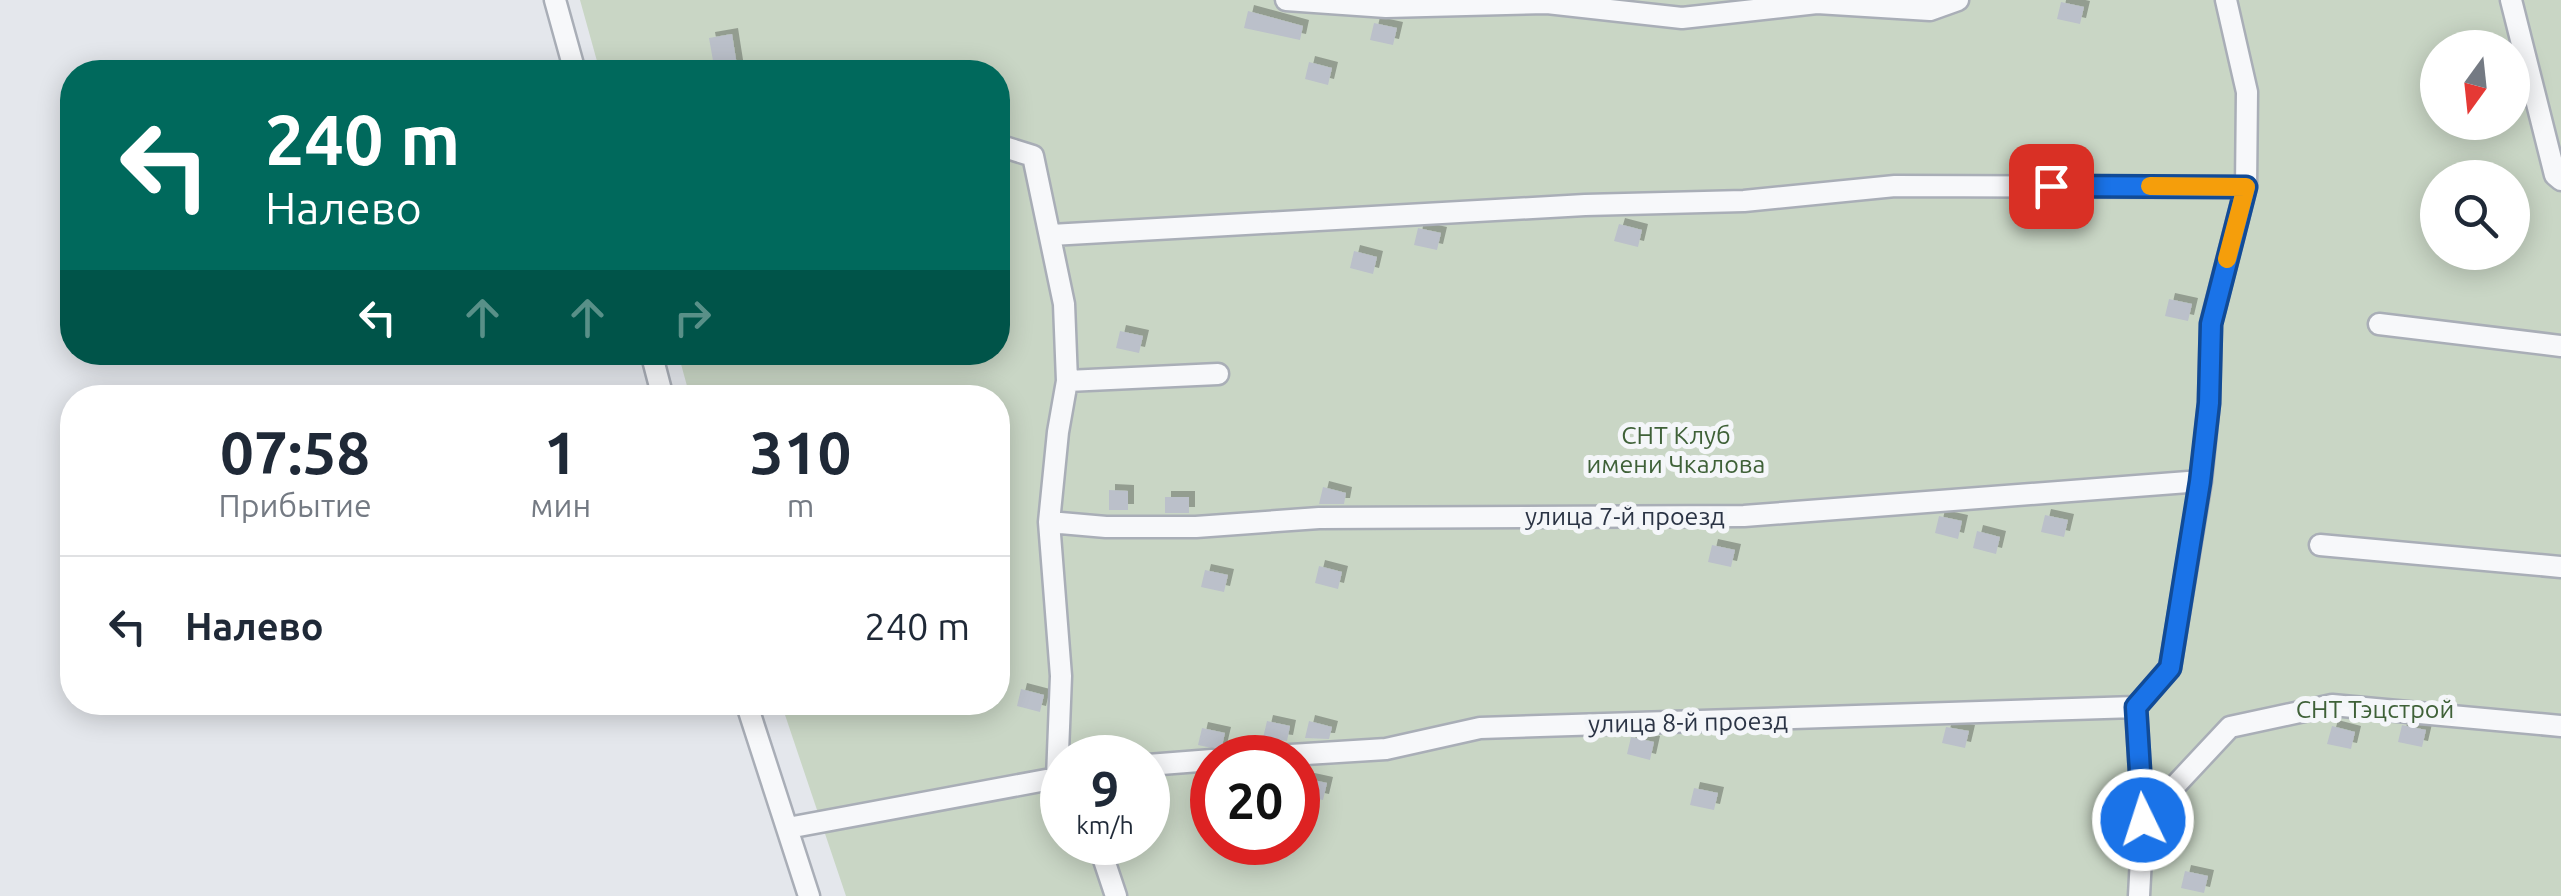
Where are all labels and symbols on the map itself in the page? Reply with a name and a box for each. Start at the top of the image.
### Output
north arrow [2420,30,2530,140]
pin [2009,144,2094,229]
park label: СНТ Клуб имени Чкалова [1587,421,1765,478]
street label: улица 7-й проезд [1525,502,1725,530]
park label: СНТ Тэцстрой [2296,695,2454,723]
street label: улица 8-й проезд [1588,706,1788,738]
speed limit sign: 20 [1190,735,1320,865]
position arrow [2091,768,2195,872]

